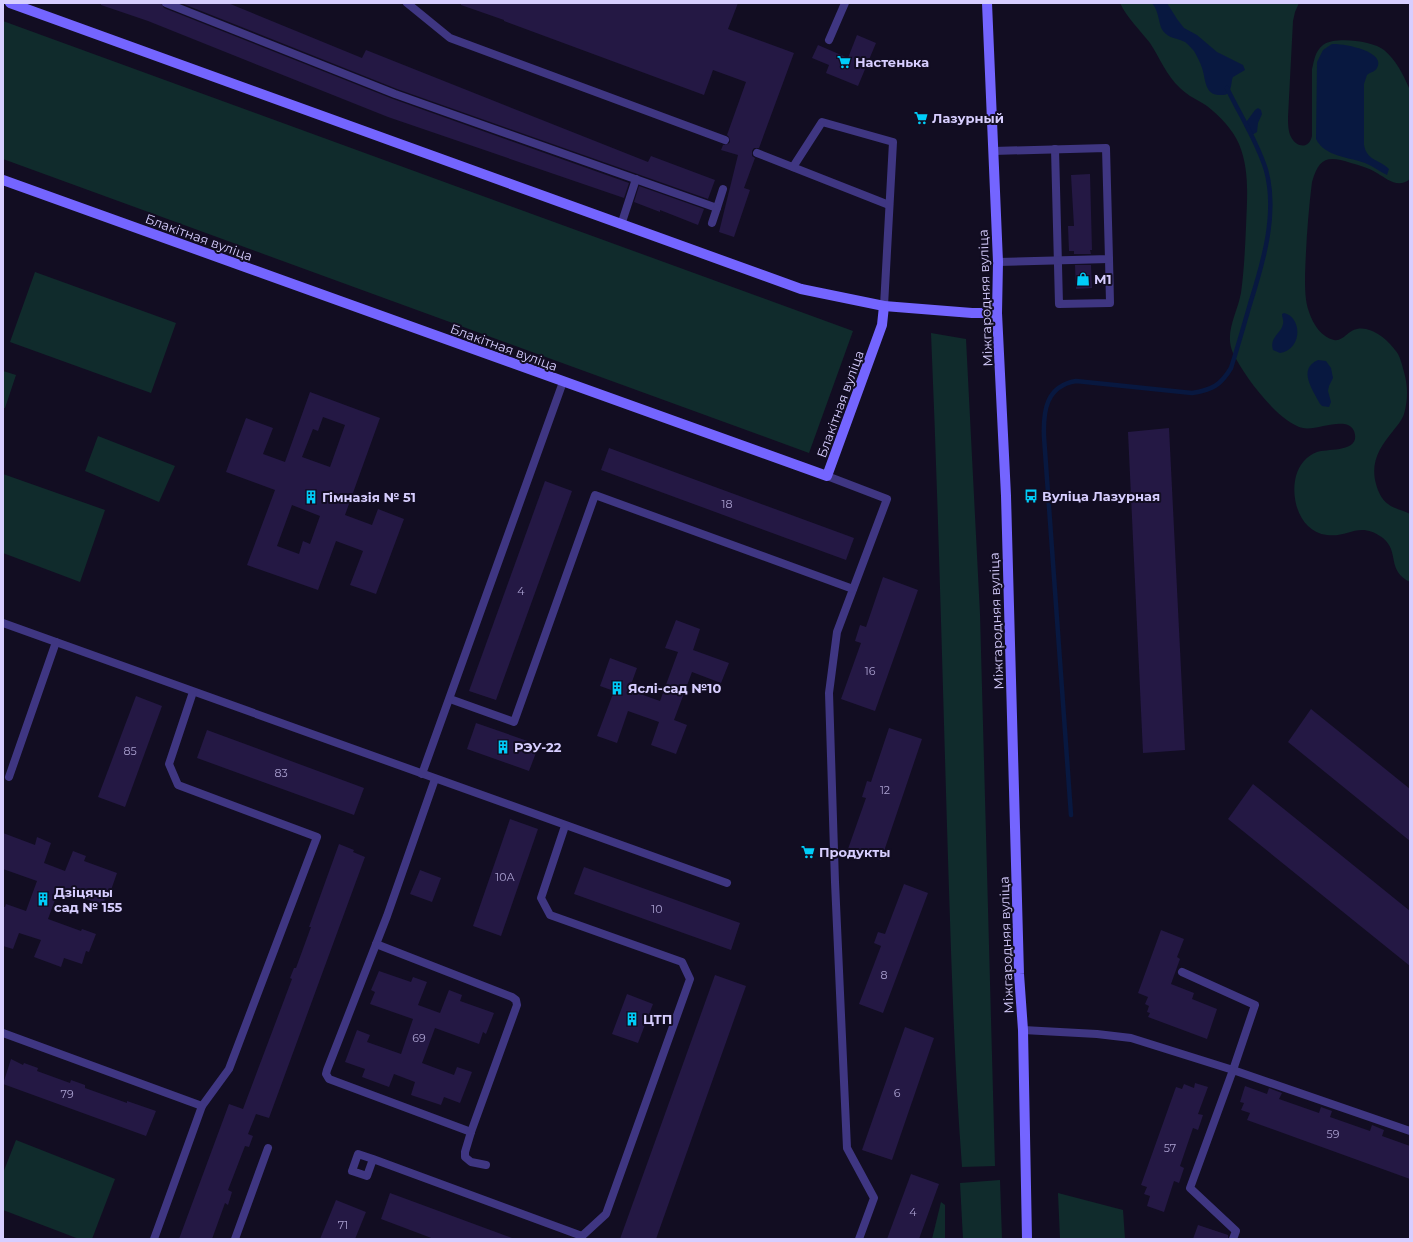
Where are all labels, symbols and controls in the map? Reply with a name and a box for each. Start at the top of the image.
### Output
supermarket icon: Настенька [836,54,852,70]
place label: Настенька [855,54,929,70]
supermarket icon: Лазурный [913,110,929,126]
place label: Лазурный [932,110,1004,126]
street label: Блакітная вуліца [143,210,255,264]
street label: Міжгародняя вуліца [975,229,995,367]
shop icon: М1 [1075,271,1091,287]
place label: М1 [1094,271,1112,287]
street label: Блакітная вуліца [448,320,560,374]
street label: Блакітная вуліца [813,348,867,460]
bus stop icon: Вуліца Лазурная [1023,488,1039,504]
place label: Вуліца Лазурная [1042,488,1160,504]
building icon: Гімназія № 51 [303,489,319,505]
place label: Гімназія № 51 [322,489,416,505]
house number: 18 [722,497,733,511]
street label: Міжгародняя вуліца [986,552,1006,690]
house number: 4 [517,584,525,598]
house number: 16 [865,664,876,678]
building icon: Яслі-сад №10 [609,680,625,696]
place label: Яслі-сад №10 [628,680,721,696]
building icon: РЭУ-22 [495,739,511,755]
place label: РЭУ-22 [514,739,562,755]
house number: 85 [123,744,137,758]
house number: 83 [274,766,288,780]
house number: 12 [880,783,890,797]
supermarket icon: Продукты [800,844,816,860]
place label: Продукты [819,844,890,860]
house number: 10А [495,870,515,884]
street label: Міжгародняя вуліца [996,876,1016,1014]
place label: Дзіцячы сад № 155 [54,884,123,915]
building icon: Дзіцячы сад № 155 [35,891,51,907]
house number: 10 [651,902,663,916]
house number: 8 [880,968,888,982]
building icon: ЦТП [624,1011,640,1027]
place label: ЦТП [643,1011,672,1027]
house number: 69 [412,1031,426,1045]
house number: 6 [894,1086,901,1100]
house number: 79 [60,1087,74,1101]
house number: 59 [1327,1127,1340,1141]
house number: 57 [1164,1141,1176,1155]
house number: 4 [909,1205,917,1219]
house number: 71 [338,1218,348,1232]

